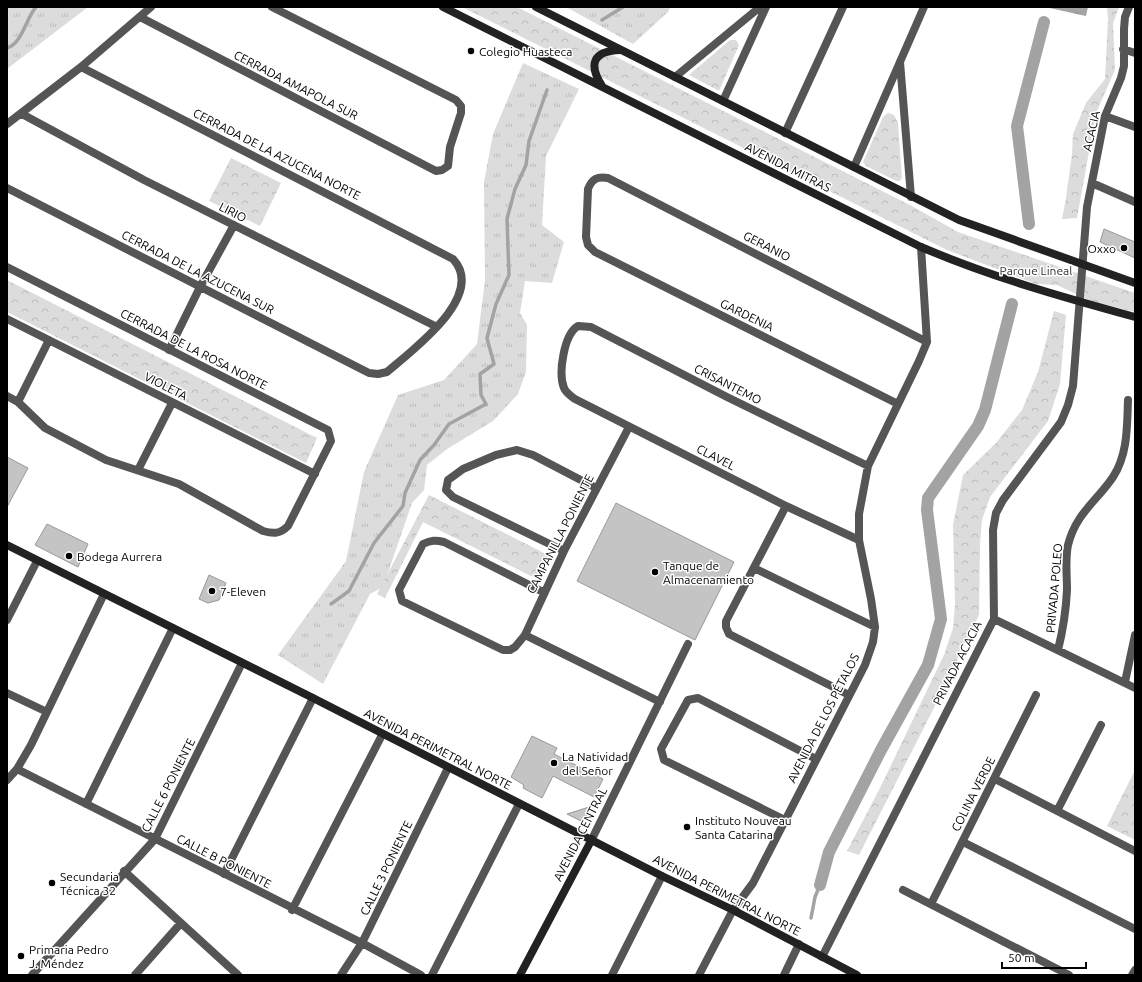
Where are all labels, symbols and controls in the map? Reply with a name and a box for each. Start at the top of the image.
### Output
place label: Colegio Huasteca [479,45,572,58]
marker: Colegio Huasteca [466,46,476,56]
street label: CERRADA AMAPOLA SUR [232,48,361,122]
street label: CERRADA DE LA AZUCENA NORTE [191,106,363,202]
street label: ACACIA [1080,109,1102,153]
street label: AVENIDA MITRAS [743,140,833,194]
street label: LIRIO [217,200,249,224]
street label: CERRADA DE LA AZUCENA SUR [120,228,277,316]
street label: GERANIO [741,229,793,263]
place label: Oxxo [1087,242,1116,255]
marker: Oxxo [1119,243,1129,253]
park label: Parque Lineal [1000,264,1072,277]
street label: GARDENIA [718,296,776,334]
street label: CERRADA DE LA ROSA NORTE [118,306,270,392]
street label: CRISANTEMO [692,361,764,407]
street label: VIOLETA [142,370,190,402]
street label: CLAVEL [695,442,737,472]
street label: CAMPANILLA PONIENTE [524,472,596,596]
street label: PRIVADA POLEO [1044,543,1064,633]
place label: Bodega Aurrera [77,550,162,563]
marker: Bodega Aurrera [64,551,74,561]
place label: Tanque de Almacenamiento [663,559,754,586]
marker: Tanque de Almacenamiento [650,567,660,577]
place label: 7-Eleven [220,585,266,598]
marker: 7-Eleven [207,586,217,596]
street label: PRIVADA ACACIA [930,619,984,707]
street label: AVENIDA DE LOS PÉTALOS [785,651,861,785]
street label: AVENIDA PERIMETRAL NORTE [362,706,514,792]
street label: CALLE 6 PONIENTE [139,736,197,834]
place label: La Natividad del Señor [562,750,628,777]
street label: COLINA VERDE [949,754,997,833]
marker: La Natividad del Señor [549,758,559,768]
street label: AVENIDA CENTRAL [551,785,609,883]
place label: Instituto Nouveau Santa Catarina [695,814,792,841]
street label: CALLE 3 PONIENTE [357,818,415,917]
marker: Instituto Nouveau Santa Catarina [682,822,692,832]
street label: CALLE B PONIENTE [175,832,274,891]
street label: AVENIDA PERIMETRAL NORTE [651,852,803,938]
place label: Secundaria Técnica 32 [60,870,119,897]
marker: Secundaria Técnica 32 [47,878,57,888]
place label: Primaria Pedro J. Méndez [29,943,109,970]
scale bar [1002,944,1086,970]
marker: Primaria Pedro J. Méndez [16,951,26,961]
text: 50 m [1008,951,1035,964]

